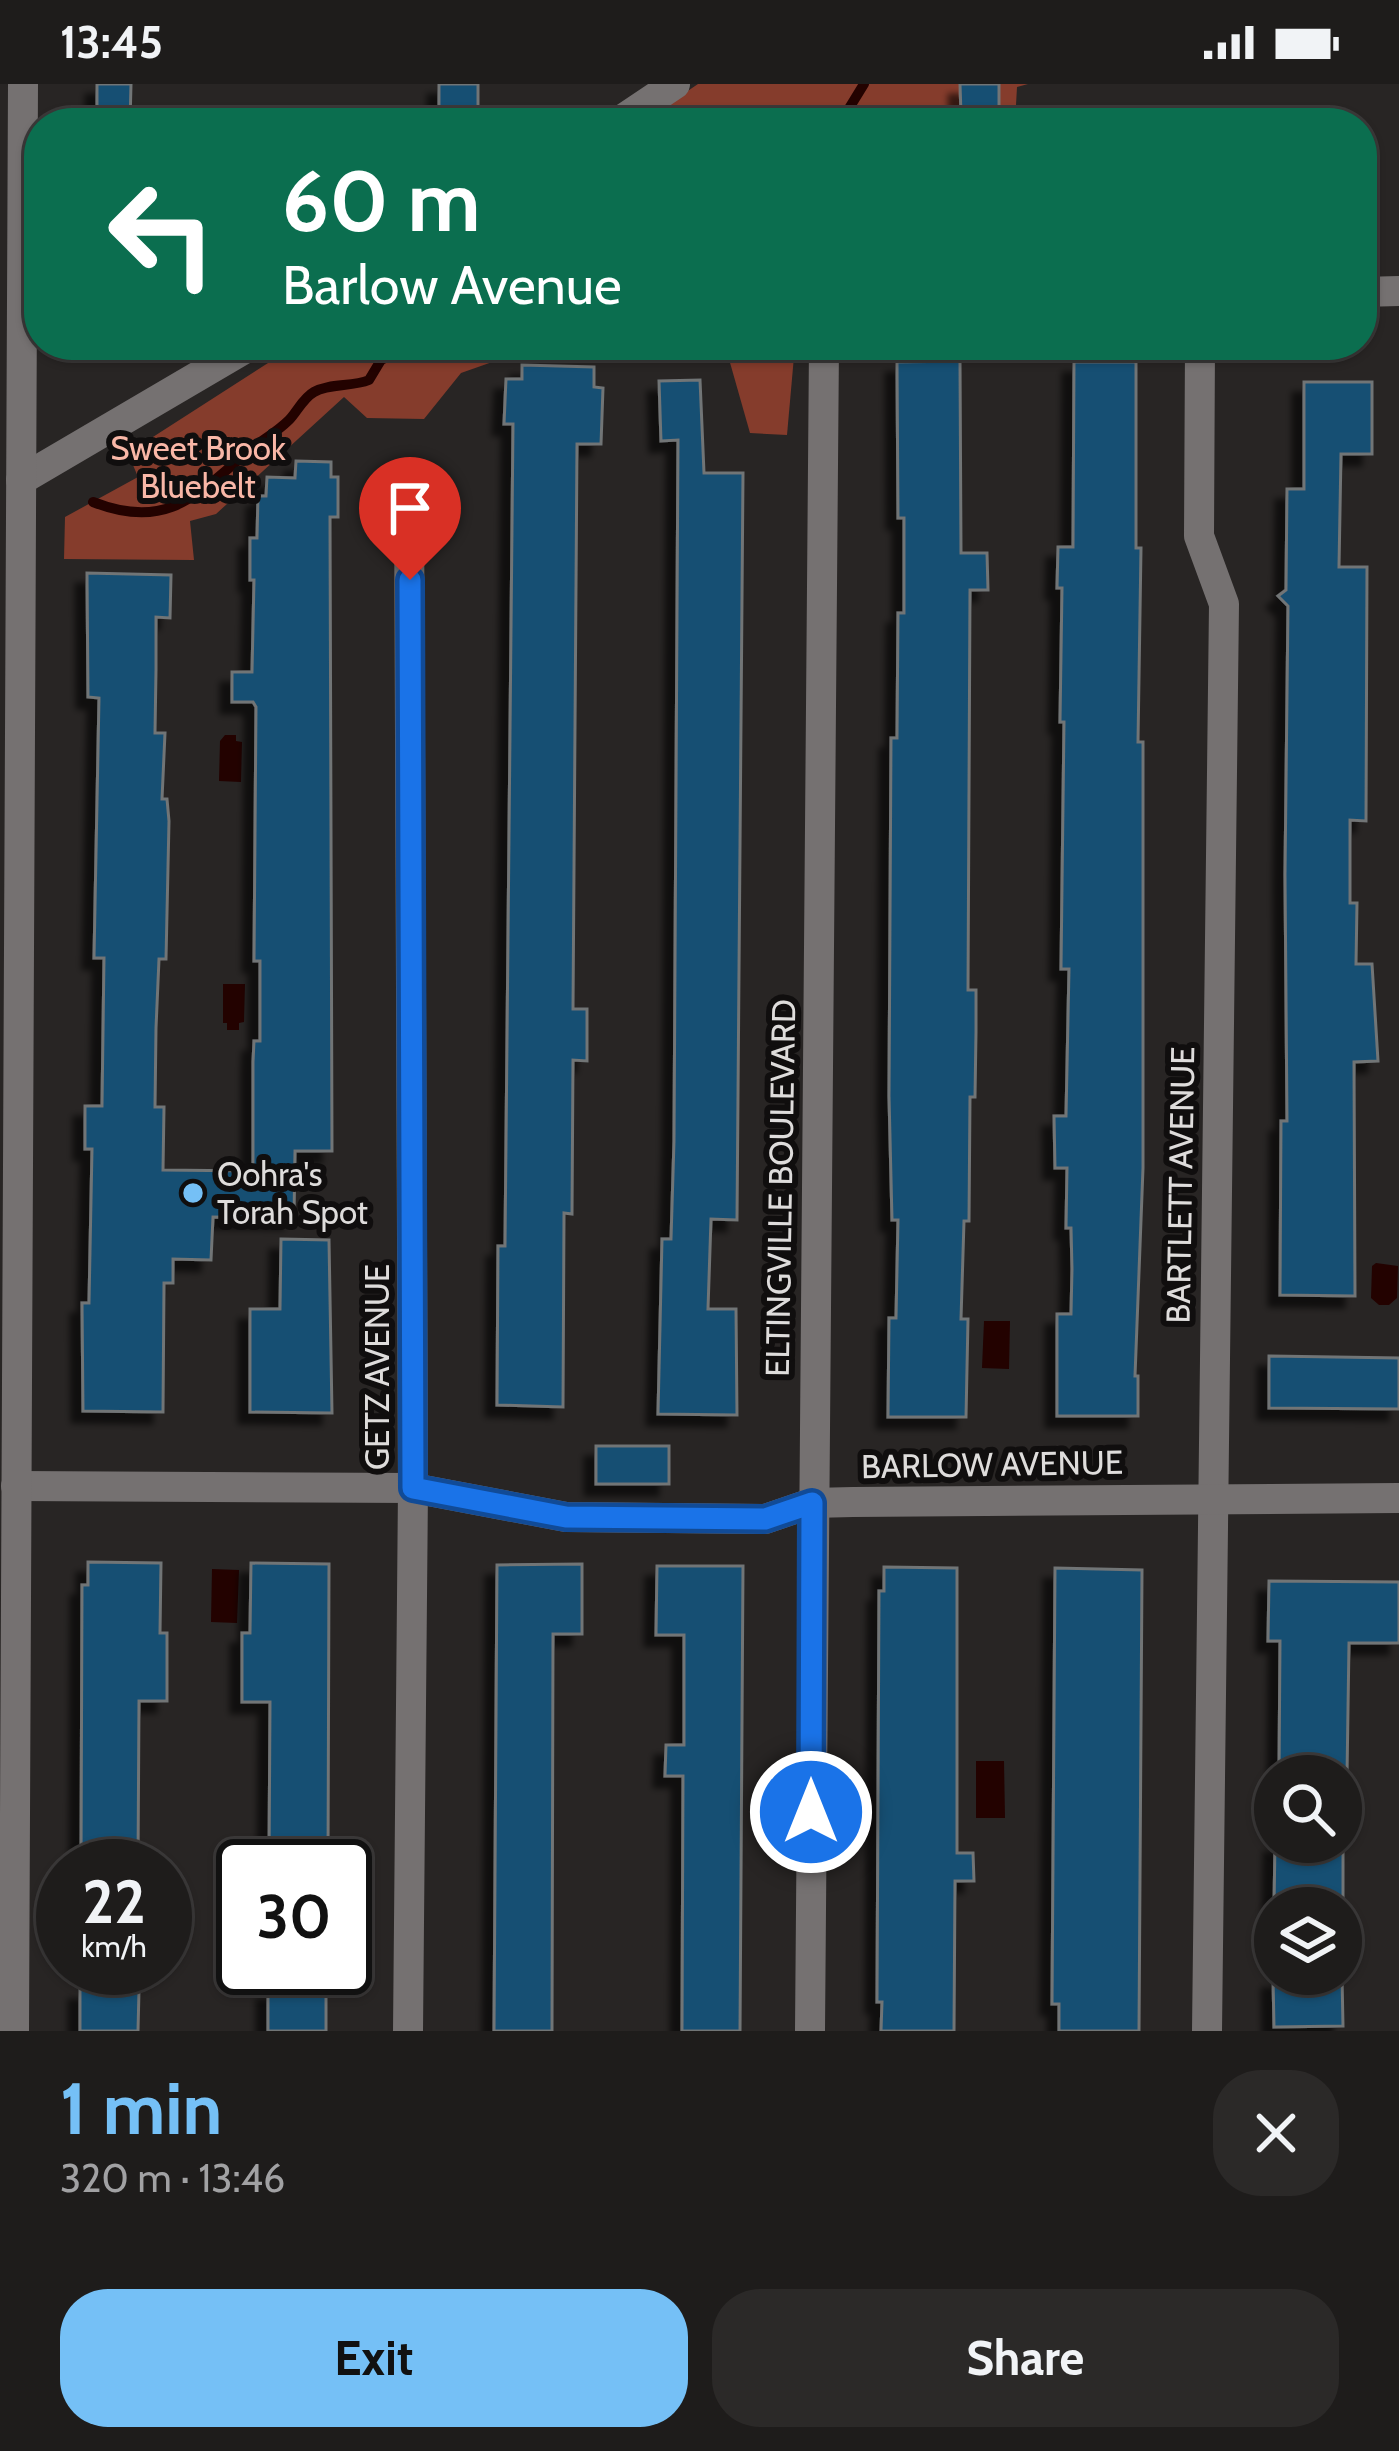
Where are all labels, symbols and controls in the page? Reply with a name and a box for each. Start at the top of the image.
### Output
text: 13:45 [60,15,163,69]
text: 60 m [282,150,480,252]
icon: left [84,156,240,312]
text: Barlow Avenue [282,252,622,318]
park label: Sweet Brook Bluebelt [110,428,286,506]
pin [359,457,461,580]
icon: arrive [377,475,443,541]
street label: ELTINGVILLE BOULEVARD [757,999,803,1377]
street label: BARTLETT AVENUE [1158,1046,1202,1324]
place label: Oohra's Torah Spot [217,1154,368,1232]
marker: Oohra's Torah Spot [180,1180,206,1206]
street label: GETZ AVENUE [357,1264,397,1470]
street label: BARLOW AVENUE [861,1442,1123,1486]
position arrow [748,1749,874,1875]
map controls [1254,1755,1362,1995]
button: search [1254,1755,1362,1863]
speed limit sign: 30 [216,1839,372,1995]
text: 22 [82,1865,146,1938]
button: layers [1254,1887,1362,1995]
text: km/h [81,1928,147,1965]
text: 1 min [60,2065,222,2152]
button: close [1213,2070,1339,2196]
text: 320 m · 13:46 [60,2154,285,2202]
button: Exit [60,2289,688,2427]
button: Share [712,2289,1339,2427]

